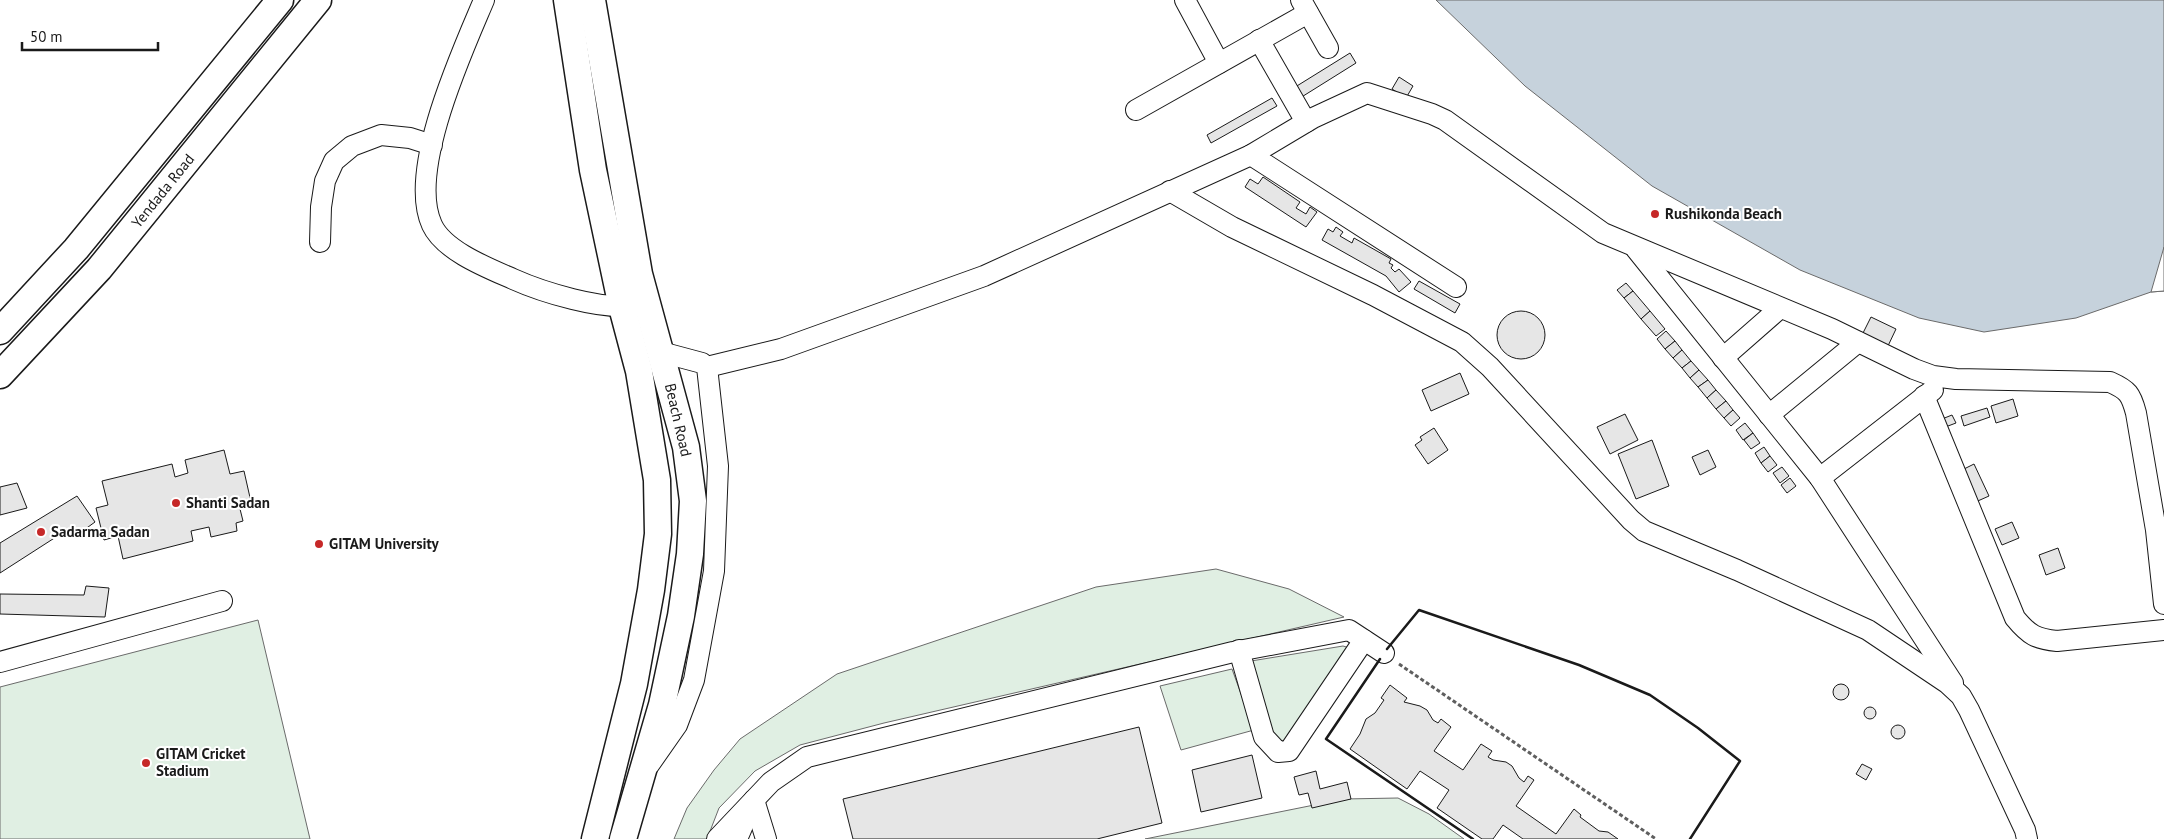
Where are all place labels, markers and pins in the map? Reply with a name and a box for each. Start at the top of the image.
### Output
place label: Rushikonda Beach [1665,204,1782,223]
marker: Rushikonda Beach [1649,208,1661,220]
place label: Shanti Sadan [186,493,270,512]
marker: Shanti Sadan [170,497,182,509]
place label: Sadarma Sadan [51,522,150,541]
marker: Sadarma Sadan [35,526,47,538]
place label: GITAM University [329,534,439,553]
marker: GITAM University [313,538,325,550]
place label: GITAM Cricket Stadium [156,744,246,780]
marker: GITAM Cricket Stadium [140,757,152,769]

